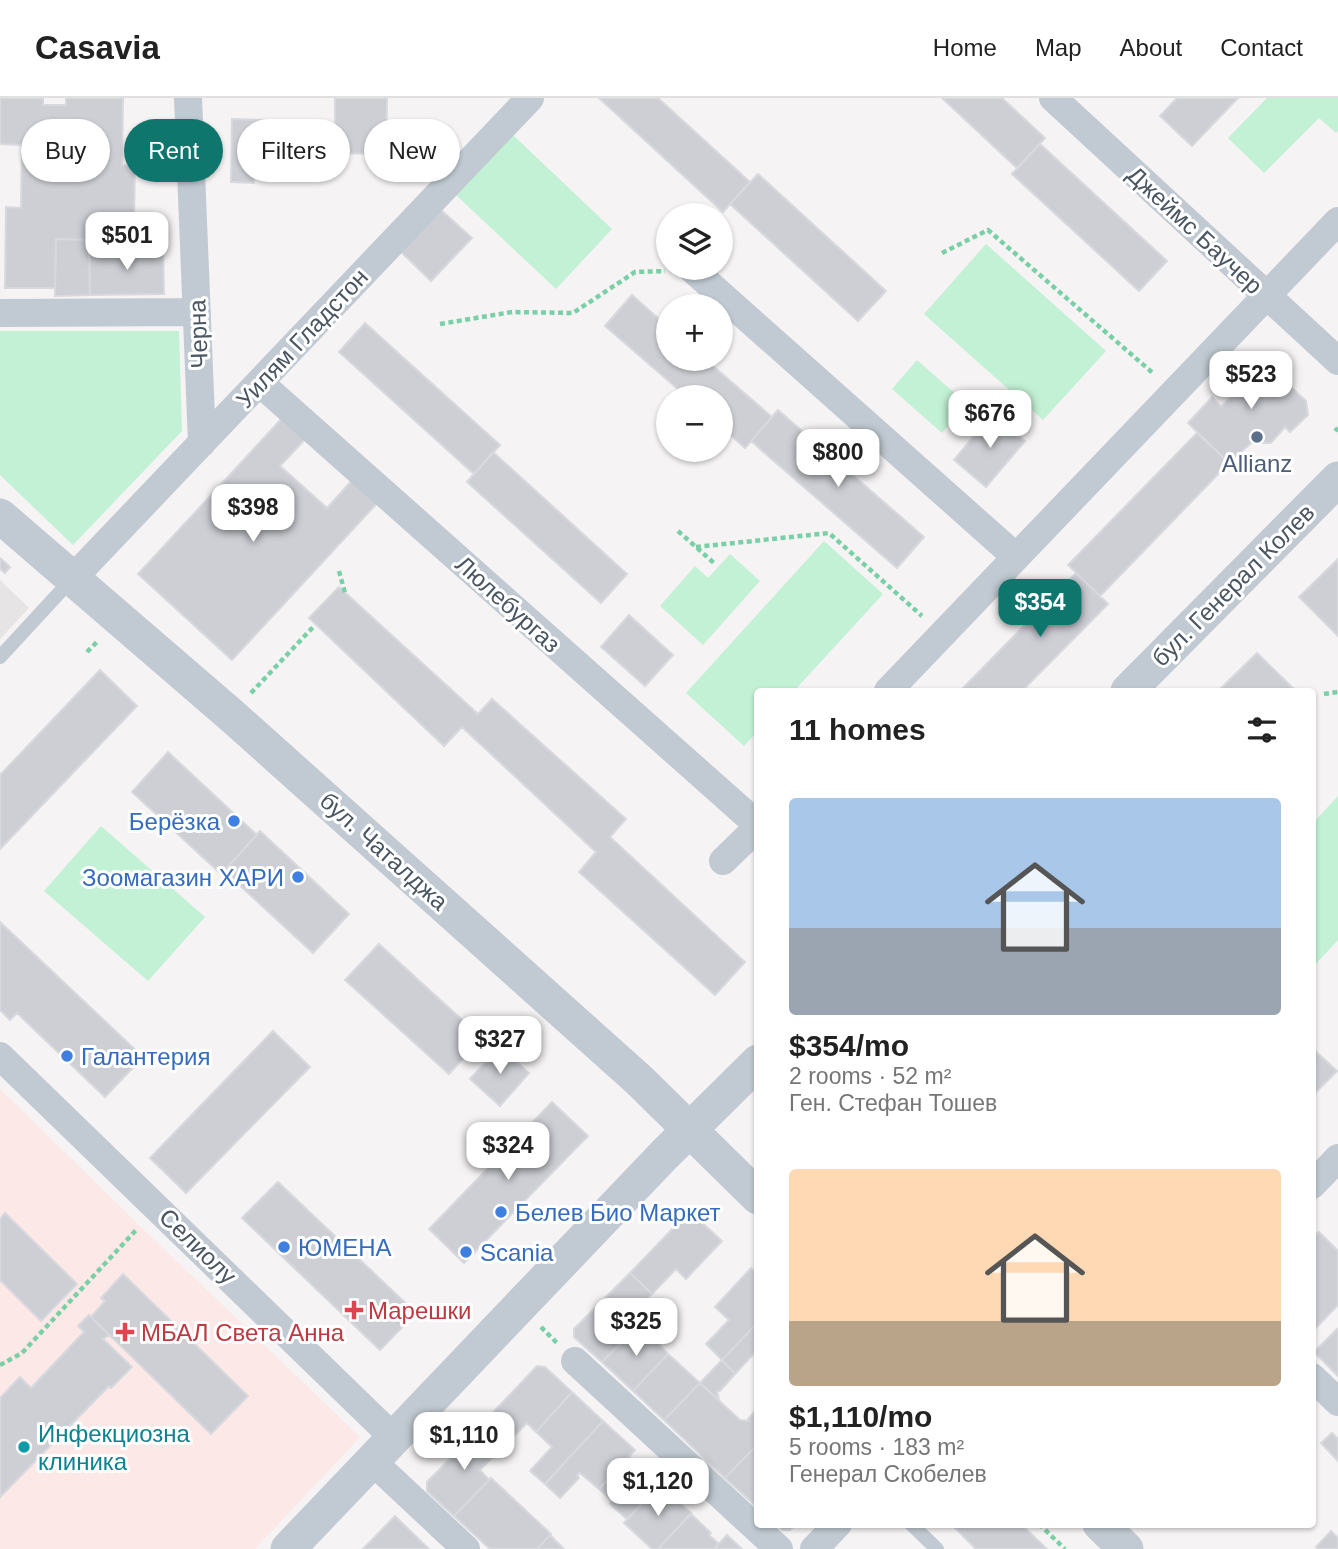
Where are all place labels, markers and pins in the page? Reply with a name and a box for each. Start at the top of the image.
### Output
pin: $501 [86,212,168,272]
pin: $523 [1210,352,1292,411]
pin: $676 [949,390,1031,450]
marker: Allianz [1249,429,1265,445]
pin: $800 [797,430,879,489]
place label: Allianz [1222,450,1292,477]
pin: $398 [212,484,294,544]
pin: $354 [999,580,1081,639]
place label: Берёзка [129,808,221,835]
marker: Берёзка [226,813,242,829]
place label: Зоомагазин ХАРИ [82,864,284,891]
marker: Зоомагазин ХАРИ [290,869,306,885]
pin: $327 [459,1016,541,1076]
place label: Галантерия [81,1043,210,1070]
marker: Галантерия [59,1048,75,1064]
pin: $324 [467,1122,549,1182]
place label: Белев Био Маркет [515,1199,721,1226]
marker: Белев Био Маркет [493,1204,509,1220]
place label: ЮМЕНА [298,1234,392,1261]
marker: ЮМЕНА [276,1239,292,1255]
place label: Scania [480,1239,554,1266]
marker: Scania [458,1244,474,1260]
place label: Марешки [368,1297,471,1324]
pin: $325 [595,1298,677,1358]
marker: Марешки [346,1302,362,1318]
place label: МБАЛ Света Анна [141,1319,345,1346]
marker: МБАЛ Света Анна [115,1322,135,1342]
pin: $1,110 [407,1412,521,1472]
place label: Инфекциозна клиника [38,1420,191,1475]
marker: Инфекциозна клиника [16,1439,32,1455]
pin: $1,120 [601,1458,715,1518]

